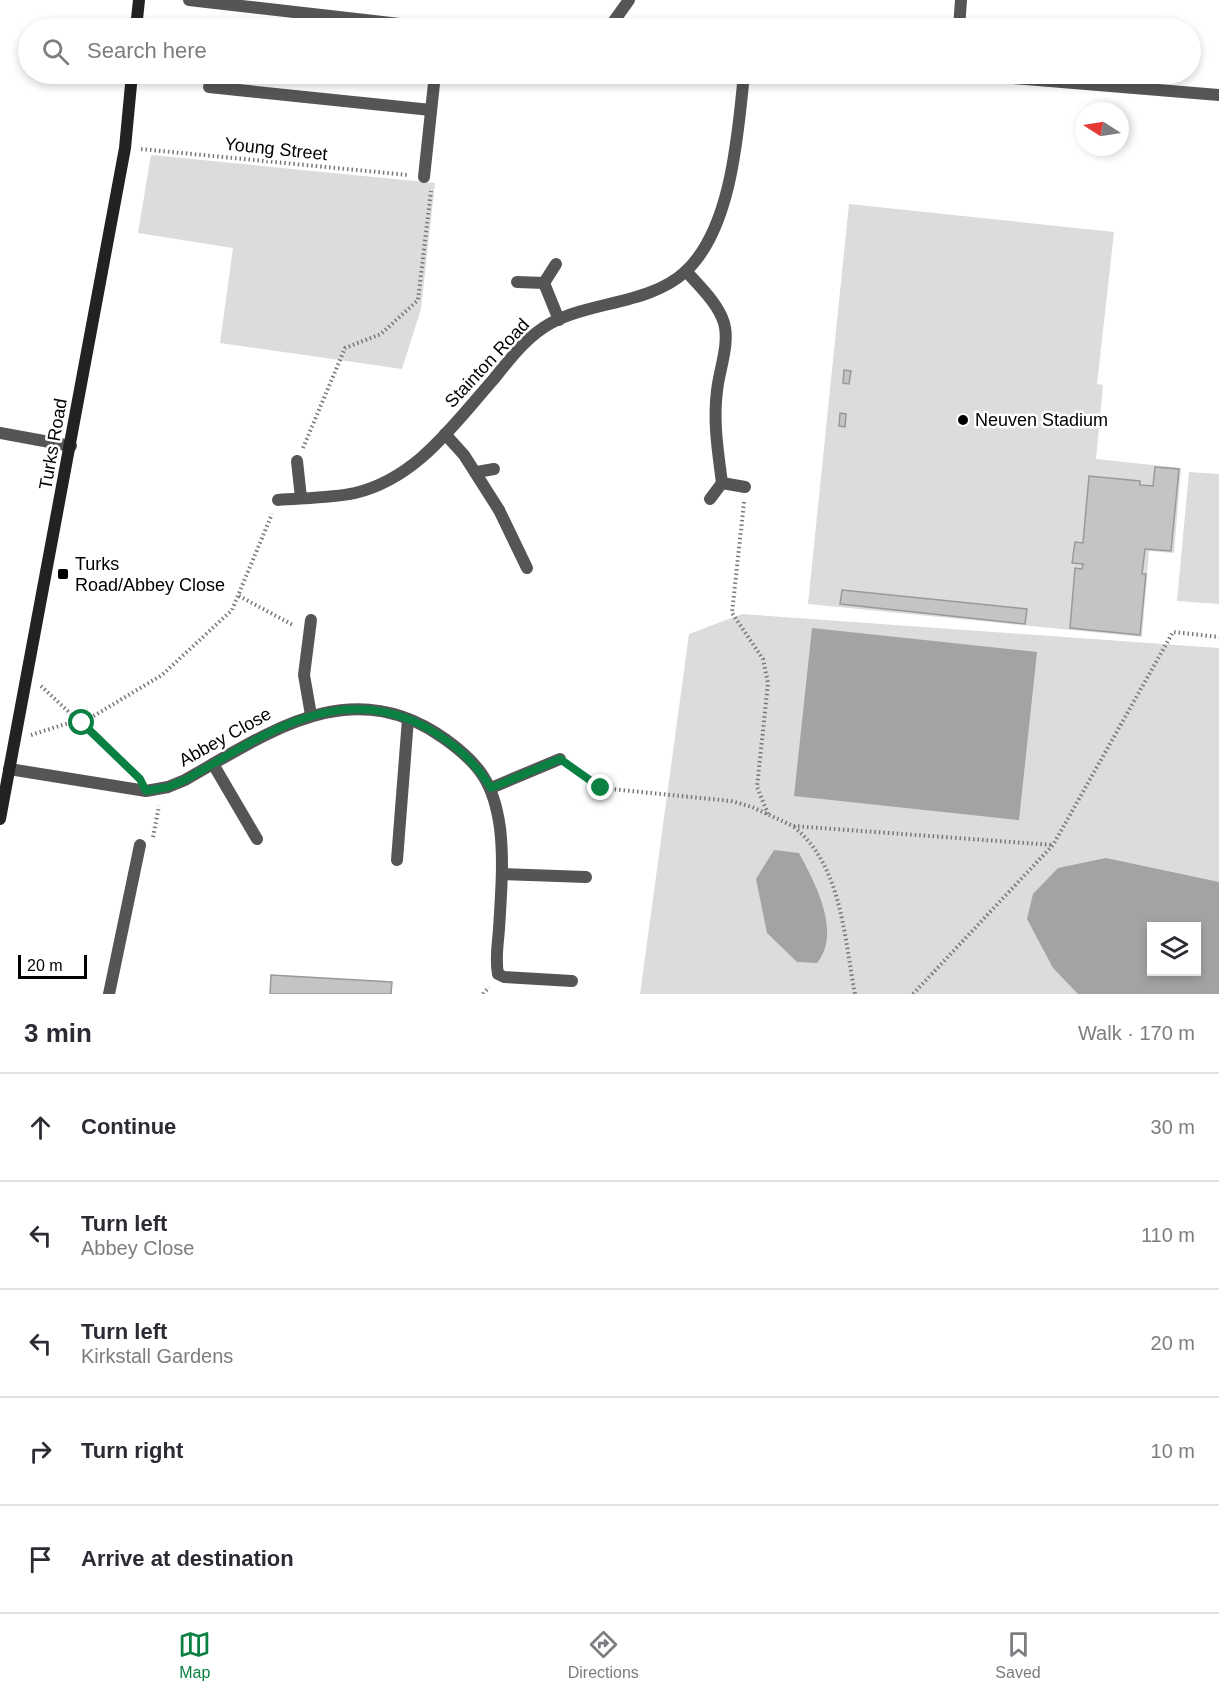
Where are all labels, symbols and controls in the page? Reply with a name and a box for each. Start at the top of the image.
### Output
search box [18,18,1201,84]
icon: search [39,35,72,68]
text: Search here [87,38,207,63]
north arrow [1075,102,1129,156]
street label: Young Street [224,134,328,164]
street label: Stainton Road [441,314,533,412]
street label: Turks Road [35,397,71,491]
place label: Neuven Stadium [975,410,1108,430]
marker: Neuven Stadium [956,413,970,427]
place label: Turks Road/Abbey Close [75,554,225,595]
marker: Turks Road/Abbey Close [56,567,70,581]
street label: Abbey Close [176,704,274,770]
route start [68,709,94,735]
route end [587,774,613,800]
map controls [1147,922,1201,976]
button: layers [1147,922,1201,976]
scale bar [18,952,87,980]
text: 20 m [27,957,63,974]
text: 3 min [24,1018,92,1048]
text: Walk · 170 m [1078,1022,1195,1044]
icon: ahead [24,1111,57,1144]
text: Continue [81,1114,176,1139]
text: 30 m [1151,1116,1195,1138]
text: Turn left [81,1211,167,1236]
icon: left [24,1219,57,1252]
text: 110 m [1141,1224,1195,1246]
text: Abbey Close [81,1237,194,1259]
text: Turn left [81,1319,167,1344]
icon: left [24,1327,57,1360]
text: 20 m [1151,1332,1195,1354]
text: Kirkstall Gardens [81,1345,233,1367]
icon: right [24,1435,57,1468]
text: Turn right [81,1438,183,1463]
text: 10 m [1151,1440,1195,1462]
icon: arrive [24,1543,57,1576]
text: Arrive at destination [81,1546,294,1571]
tab: Map [178,1628,211,1682]
tab: Directions [568,1628,639,1682]
tab: Saved [995,1628,1041,1682]

